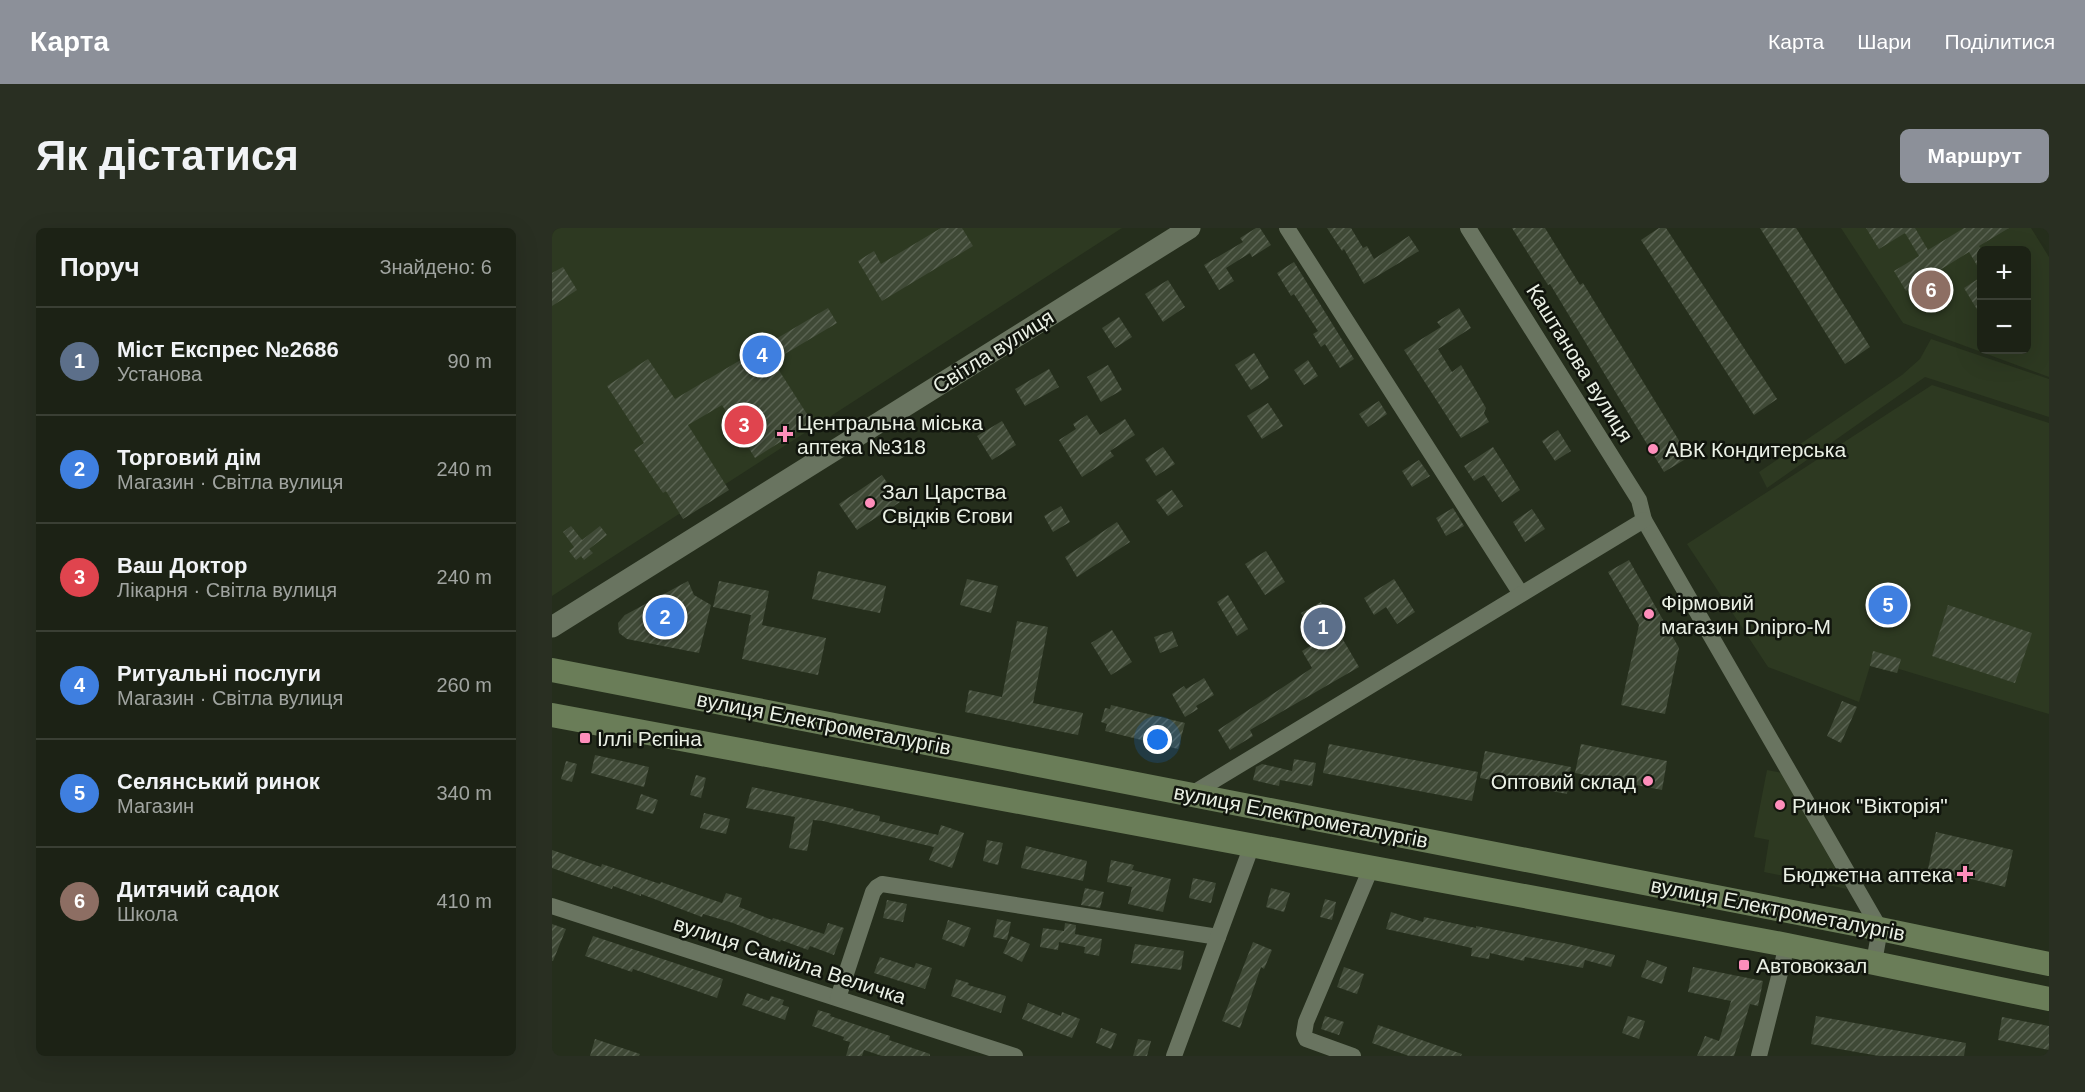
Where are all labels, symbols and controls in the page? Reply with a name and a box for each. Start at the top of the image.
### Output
text: Карта [30,26,109,57]
text: Карта [1768,30,1824,53]
text: Шари [1857,30,1912,53]
text: Поділитися [1945,30,2055,53]
button: Маршрут [1900,129,2049,183]
text: Як дістатися [36,132,299,179]
map controls [1977,246,2031,354]
button: + [1977,246,2031,300]
text: Поруч [60,252,140,282]
text: Знайдено: 6 [379,256,492,278]
pin: 6 [1912,268,1950,312]
street label: Каштанова вулиця [1522,280,1638,446]
button: − [1977,300,2031,354]
street label: Світла вулиця [928,305,1058,397]
pin: 4 [742,332,782,378]
text: Міст Експрес №2686 [117,337,339,362]
text: 1 [74,350,85,372]
text: 90 m [448,350,492,372]
text: Установа [117,363,202,385]
pin: 3 [724,402,764,448]
place label: Центральна міська аптека №318 [797,411,983,458]
marker: Центральна міська аптека №318 [778,427,792,441]
place label: АВК Кондитерська [1665,438,1846,461]
marker: АВК Кондитерська [1646,442,1660,456]
text: Торговий дім [117,445,261,470]
text: 2 [74,458,85,480]
text: 240 m [436,458,492,480]
text: Магазин · Світла вулиця [117,471,343,493]
place label: Зал Царства Свідків Єгови [882,480,1013,527]
marker: Зал Царства Свідків Єгови [863,496,877,510]
text: Ваш Доктор [117,553,247,578]
text: 3 [74,566,85,588]
text: 240 m [436,566,492,588]
text: Лікарня · Світла вулиця [117,579,337,601]
pin: 5 [1868,582,1908,628]
place label: Фірмовий магазин Dnipro-M [1661,591,1831,638]
pin: 2 [646,594,684,640]
pin: 1 [1304,604,1342,650]
marker: Фірмовий магазин Dnipro-M [1642,607,1656,621]
text: Ритуальні послуги [117,661,321,686]
text: 4 [74,674,85,696]
text: 260 m [436,674,492,696]
text: Магазин · Світла вулиця [117,687,343,709]
street label: вулиця Електрометалургів [695,687,953,759]
your location [1143,725,1172,754]
place label: Іллі Рєпіна [597,727,702,750]
marker: Іллі Рєпіна [578,731,592,745]
text: Селянський ринок [117,769,320,794]
place label: Оптовий склад [1491,770,1636,793]
marker: Оптовий склад [1641,774,1655,788]
street label: вулиця Електрометалургів [1172,780,1430,852]
text: 5 [74,782,85,804]
text: 340 m [436,782,492,804]
place label: Ринок "Вікторія" [1792,794,1948,817]
text: Магазин [117,795,194,817]
marker: Ринок "Вікторія" [1773,798,1787,812]
place label: Бюджетна аптека [1782,863,1953,886]
marker: Бюджетна аптека [1958,867,1972,881]
street label: вулиця Електрометалургів [1649,873,1907,945]
text: Дитячий садок [117,877,279,902]
text: 6 [74,890,85,912]
text: 410 m [436,890,492,912]
text: Школа [117,903,178,925]
street label: вулиця Самійла Величка [671,912,909,1009]
place label: Автовокзал [1756,954,1867,977]
marker: Автовокзал [1737,958,1751,972]

